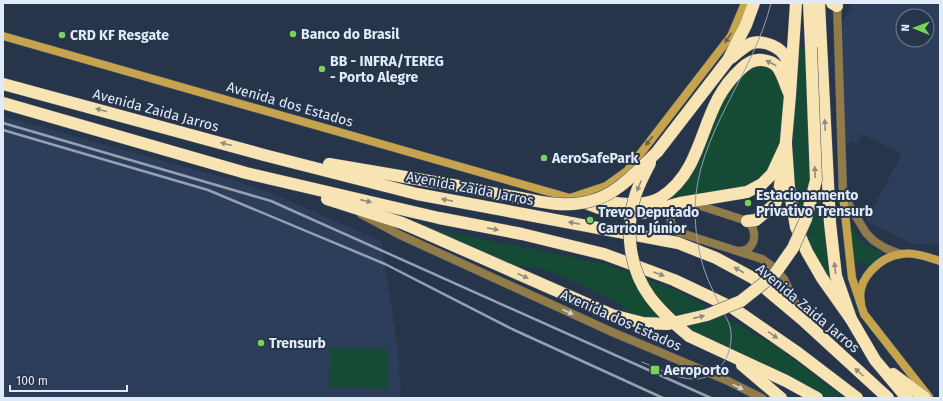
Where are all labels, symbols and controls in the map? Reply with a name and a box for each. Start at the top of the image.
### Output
north arrow [895,8,935,48]
text: N [899,24,912,32]
place label: Banco do Brasil [301,26,400,43]
place label: CRD KF Resgate [70,27,169,44]
marker: Banco do Brasil [288,29,298,39]
marker: CRD KF Resgate [57,30,67,40]
one-way arrow [724,33,732,43]
place label: BB - INFRA/TEREG - Porto Alegre [330,53,444,86]
one-way arrow [765,60,777,66]
marker: BB - INFRA/TEREG - Porto Alegre [317,64,327,74]
street label: Avenida dos Estados [225,78,355,131]
street label: Avenida Zaida Jarros [91,85,221,136]
one-way arrow [95,107,107,113]
one-way arrow [822,118,828,131]
one-way arrow [645,136,654,147]
one-way arrow [220,141,233,147]
place label: AeroSafePark [551,150,639,167]
marker: AeroSafePark [539,153,549,163]
one-way arrow [812,166,819,178]
street label: Avenida Zaida Jarros [405,168,536,209]
one-way arrow [636,181,642,192]
place label: Estacionamento Privativo Trensurb [756,187,873,220]
one-way arrow [441,196,453,202]
marker: Estacionamento Privativo Trensurb [743,198,753,208]
one-way arrow [360,199,372,205]
place label: Trevo Deputado Carrion Júnior [598,204,699,237]
marker: Trevo Deputado Carrion Júnior [585,215,595,225]
one-way arrow [568,220,581,226]
one-way arrow [487,226,499,232]
street label: Avenida Zaida Jarros [753,260,863,357]
one-way arrow [832,262,838,274]
one-way arrow [733,267,744,274]
one-way arrow [653,272,665,278]
one-way arrow [517,273,528,279]
street label: Avenida dos Estados [558,286,684,355]
one-way arrow [563,309,575,315]
one-way arrow [693,313,705,319]
one-way arrow [767,332,779,339]
place label: Trensurb [269,335,326,352]
marker: Trensurb [256,338,266,348]
place label: Aeroporto [663,362,729,379]
marker: Aeroporto [649,364,661,376]
scale bar [10,367,127,393]
one-way arrow [854,367,865,376]
text: 100 m [16,374,48,388]
one-way arrow [733,383,744,390]

